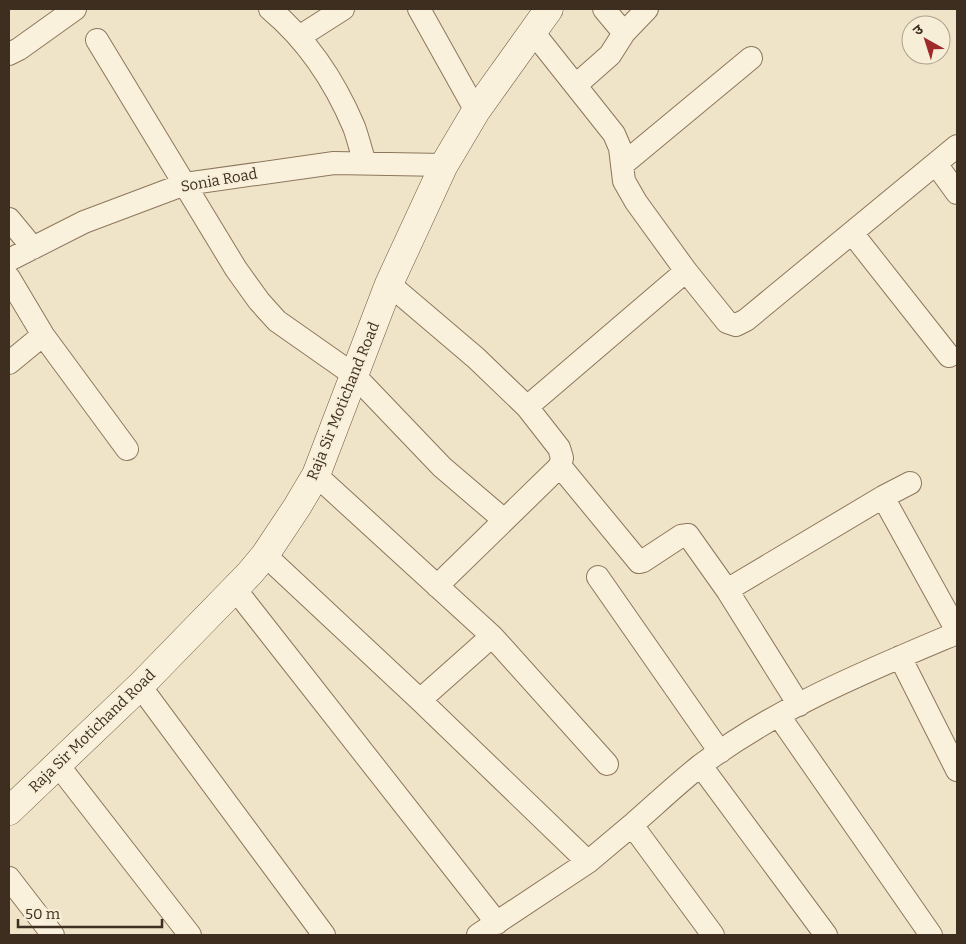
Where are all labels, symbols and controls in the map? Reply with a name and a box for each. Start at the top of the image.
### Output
north arrow [901,15,951,65]
text: उ [910,21,927,39]
street label: Sonia Road [179,164,259,196]
street label: Raja Sir Motichand Road [303,319,383,483]
street label: Raja Sir Motichand Road [25,666,159,796]
scale bar [18,896,161,928]
text: 50 m [25,905,61,923]

